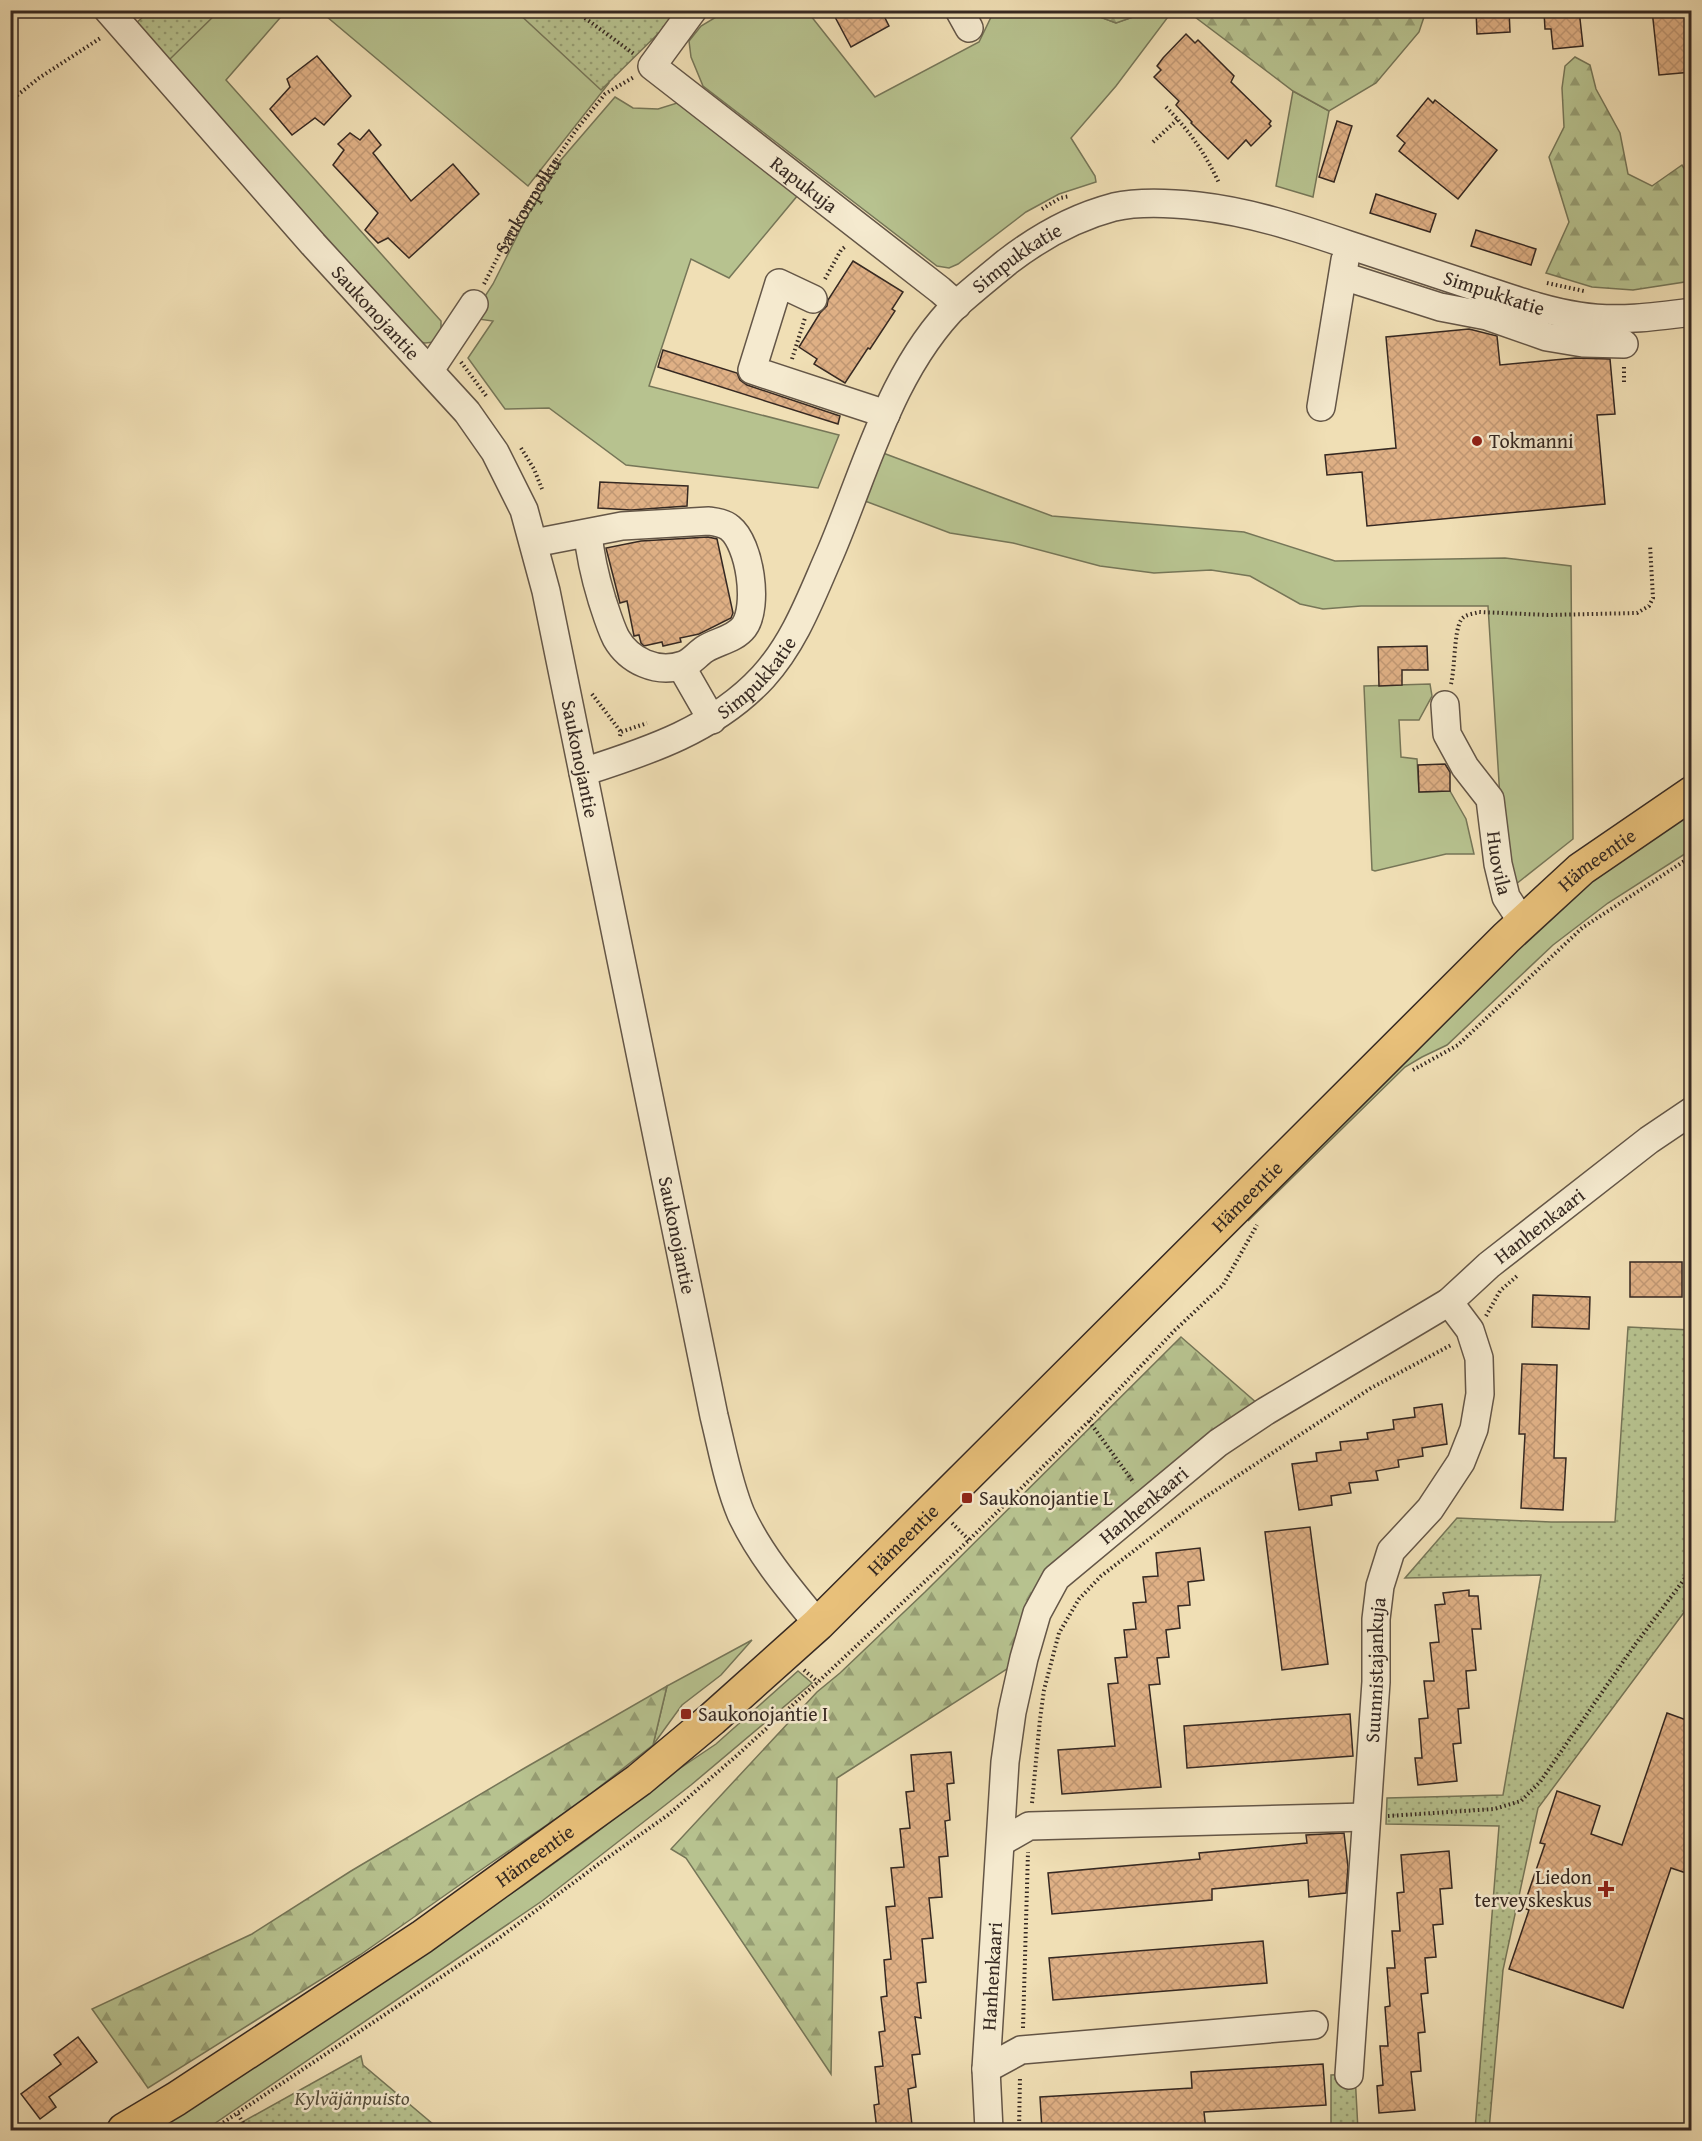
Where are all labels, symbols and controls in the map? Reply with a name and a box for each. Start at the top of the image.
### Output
street label: Rapukuja [764,148,845,220]
street label: Saukonpolku [487,151,568,259]
street label: Simpukkatie [965,215,1067,300]
street label: Saukonojantie [325,258,427,366]
street label: Simpukkatie [1440,262,1548,322]
place label: Tokmanni [1489,426,1574,455]
marker: Tokmanni [1470,434,1484,448]
street label: Simpukkatie [711,631,803,726]
street label: Saukonojantie [555,697,607,820]
street label: Hämeentie [1551,821,1641,898]
street label: Huovila [1480,829,1520,898]
street label: Hämeentie [1204,1154,1289,1239]
street label: Saukonojantie [652,1174,704,1297]
street label: Hanhenkaari [1487,1180,1591,1270]
street label: Hanhenkaari [1092,1459,1195,1551]
place label: Saukonojantie L [979,1483,1113,1512]
marker: Saukonojantie L [960,1491,974,1505]
street label: Hämeentie [860,1497,945,1582]
street label: Suunnistajankuja [1357,1595,1393,1744]
place label: Saukonojantie I [698,1699,828,1728]
marker: Saukonojantie I [679,1707,693,1721]
street label: Hämeentie [489,1817,580,1894]
place label: Liedon terveyskeskus [1475,1862,1592,1914]
marker: Liedon terveyskeskus [1597,1880,1615,1898]
street label: Hanhenkaari [973,1921,1009,2031]
park label: Kylväjänpuisto [293,2083,410,2112]

